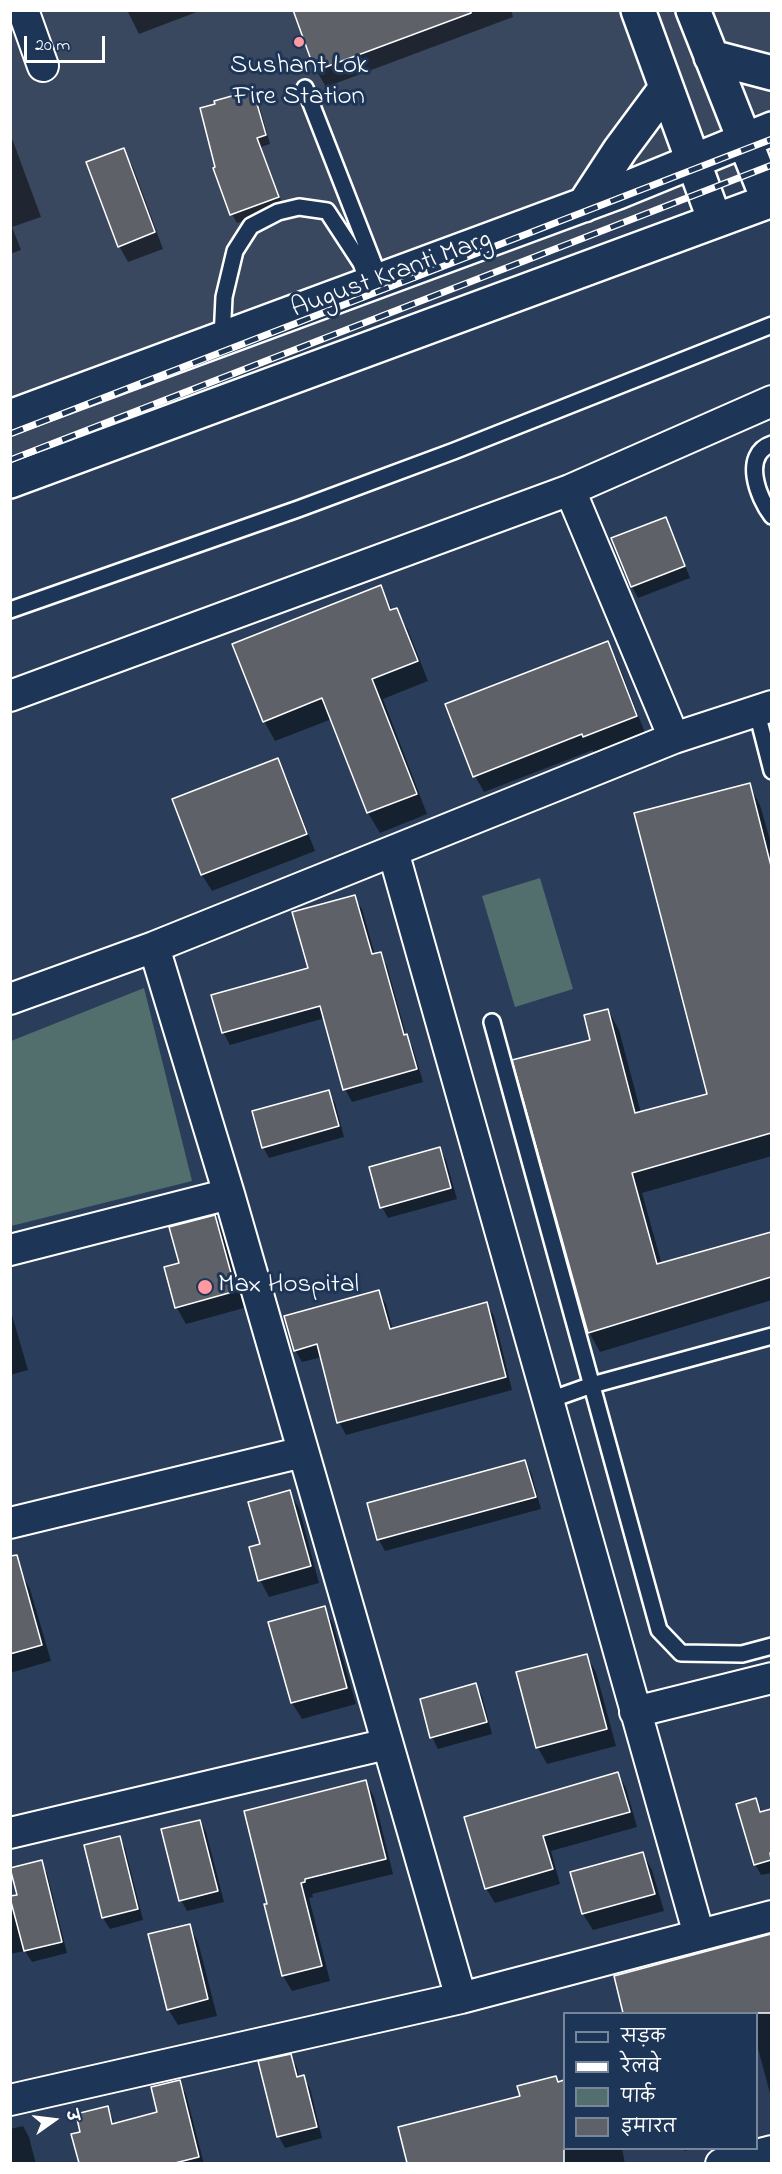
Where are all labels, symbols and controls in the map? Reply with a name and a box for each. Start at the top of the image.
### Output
scale bar [27,24,108,62]
text: 20 m [35,33,70,59]
marker: Sushant Lok Fire Station [292,35,306,49]
place label: Sushant Lok Fire Station [230,52,368,115]
street label: August Kranti Marg [288,225,496,327]
place label: Max Hospital [218,1271,359,1303]
marker: Max Hospital [196,1278,214,1296]
legend [563,2012,758,2150]
text: सड़क [621,2025,665,2051]
text: रेलवे [621,2055,661,2081]
text: पार्क [621,2085,655,2111]
north arrow [24,2090,84,2150]
text: उ [59,2108,84,2124]
text: इमारत [621,2115,676,2141]

